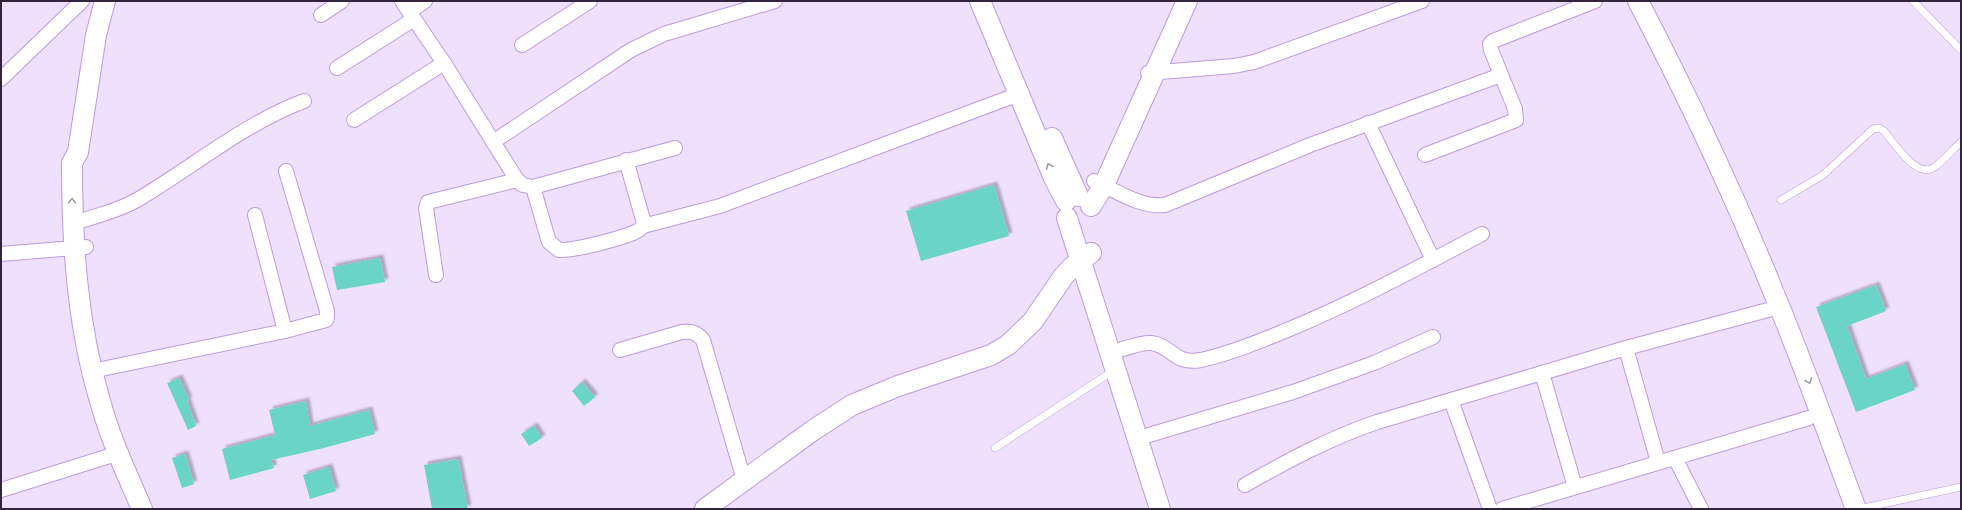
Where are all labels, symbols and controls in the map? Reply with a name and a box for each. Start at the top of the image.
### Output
one-way arrow [1046,163,1054,171]
one-way arrow [68,198,76,204]
one-way arrow [1804,377,1812,384]

